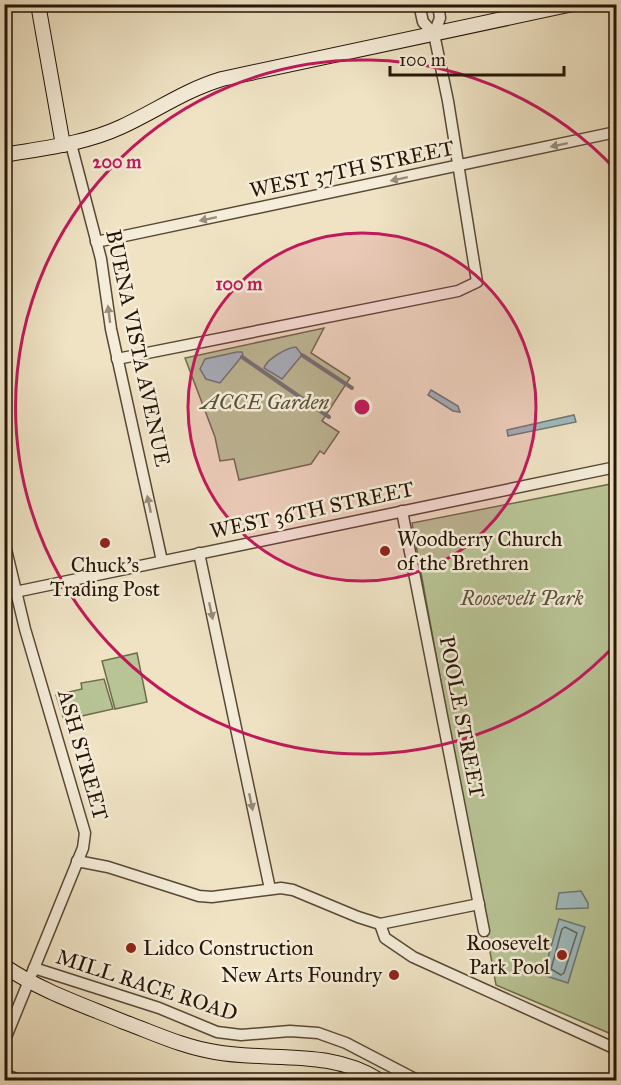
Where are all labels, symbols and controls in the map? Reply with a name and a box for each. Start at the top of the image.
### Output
scale bar [390,39,564,77]
text: 100 m [399,49,446,71]
street label: WEST 37TH STREET [247,135,457,203]
one-way arrow [550,140,569,150]
text: 200 m [93,151,142,173]
one-way arrow [389,175,408,184]
one-way arrow [198,215,217,224]
street label: BUENA VISTA AVENUE [100,227,176,469]
text: 100 m [216,273,263,295]
one-way arrow [104,304,113,323]
park label: ACCE Garden [199,389,329,415]
centre of rings [352,397,372,417]
street label: WEST 36TH STREET [208,476,416,544]
one-way arrow [144,495,153,514]
place label: Woodberry Church of the Brethren [397,526,563,576]
marker: Chuck's Trading Post [98,536,112,550]
marker: Woodberry Church of the Brethren [378,544,392,558]
place label: Chuck's Trading Post [50,552,161,602]
park label: Roosevelt Park [459,585,584,611]
one-way arrow [207,601,216,620]
street label: POOLE STREET [434,634,490,800]
street label: ASH STREET [52,686,114,823]
one-way arrow [247,792,256,811]
place label: Roosevelt Park Pool [466,930,551,980]
place label: Lidco Construction [143,935,314,961]
marker: Lidco Construction [124,941,138,955]
street label: MILL RACE ROAD [53,943,241,1027]
marker: Roosevelt Park Pool [555,948,569,962]
place label: New Arts Foundry [221,962,383,988]
marker: New Arts Foundry [387,968,401,982]

